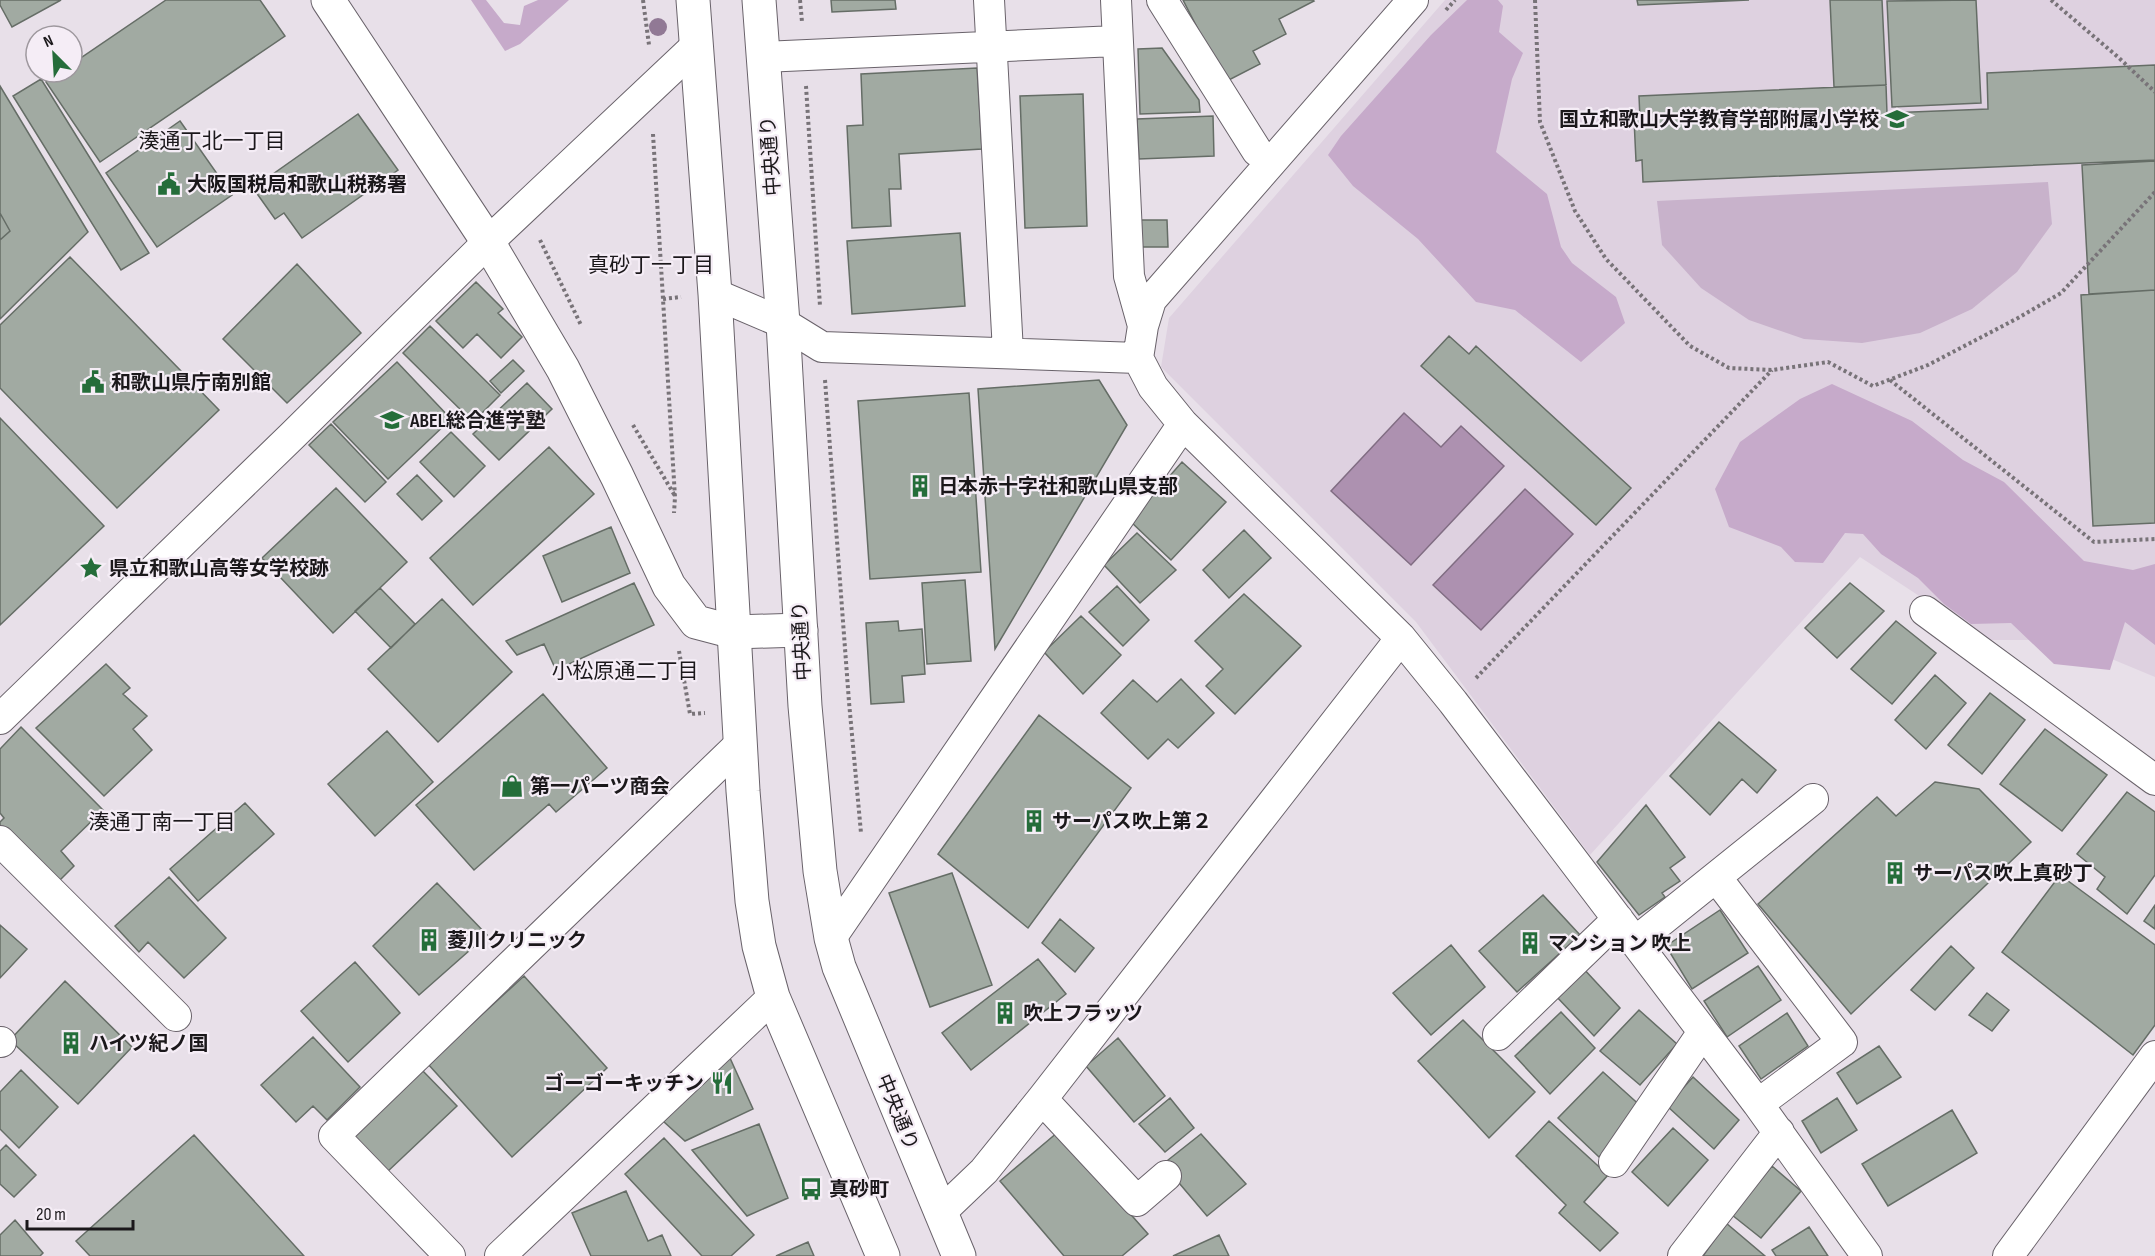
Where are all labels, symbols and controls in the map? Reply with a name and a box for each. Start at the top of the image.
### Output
north arrow [24,24,84,84]
text: N [41,31,56,52]
school or university icon: 国立和歌山大学教育学部附属小学校 [1884,106,1910,132]
place label: 国立和歌山大学教育学部附属小学校 [1559,108,1879,132]
street label: 中央通り [756,115,786,197]
district label: 湊通丁北一丁目 [139,129,286,154]
public building icon: 大阪国税局和歌山税務署 [156,171,182,197]
place label: 大阪国税局和歌山税務署 [187,173,407,197]
district label: 真砂丁一丁目 [588,253,714,278]
public building icon: 和歌山県庁南別館 [80,369,106,395]
place label: 和歌山県庁南別館 [111,371,271,395]
school or university icon: ABEL総合進学塾 [379,407,405,433]
place label: ABEL総合進学塾 [409,409,546,433]
building icon: 日本赤十字社和歌山県支部 [907,473,933,499]
place label: 日本赤十字社和歌山県支部 [938,475,1178,499]
place icon: 県立和歌山高等女学校跡 [78,555,104,581]
place label: 県立和歌山高等女学校跡 [109,557,329,581]
street label: 中央通り [788,600,816,682]
district label: 小松原通二丁目 [552,659,699,684]
shop icon: 第一パーツ商会 [499,773,525,799]
place label: 第一パーツ商会 [530,775,670,799]
building icon: サーパス吹上第２ [1021,808,1047,834]
district label: 湊通丁南一丁目 [89,810,236,835]
place label: サーパス吹上第２ [1052,810,1212,834]
building icon: サーパス吹上真砂丁 [1882,860,1908,886]
place label: サーパス吹上真砂丁 [1913,862,2093,886]
building icon: 菱川クリニック [416,927,442,953]
place label: 菱川クリニック [447,929,587,953]
building icon: マンション 吹上 [1517,930,1543,956]
place label: マンション 吹上 [1548,932,1691,956]
building icon: 吹上フラッツ [992,1000,1018,1026]
place label: 吹上フラッツ [1023,1002,1143,1026]
building icon: ハイツ紀ノ国 [58,1030,84,1056]
place label: ハイツ紀ノ国 [89,1032,209,1056]
restaurant icon: ゴーゴーキッチン [709,1070,735,1096]
street label: 中央通り [871,1071,923,1154]
place label: ゴーゴーキッチン [544,1072,704,1096]
bus stop icon: 真砂町 [798,1176,824,1202]
place label: 真砂町 [829,1178,889,1202]
scale bar [27,1193,134,1231]
text: 20 m [36,1204,66,1225]

